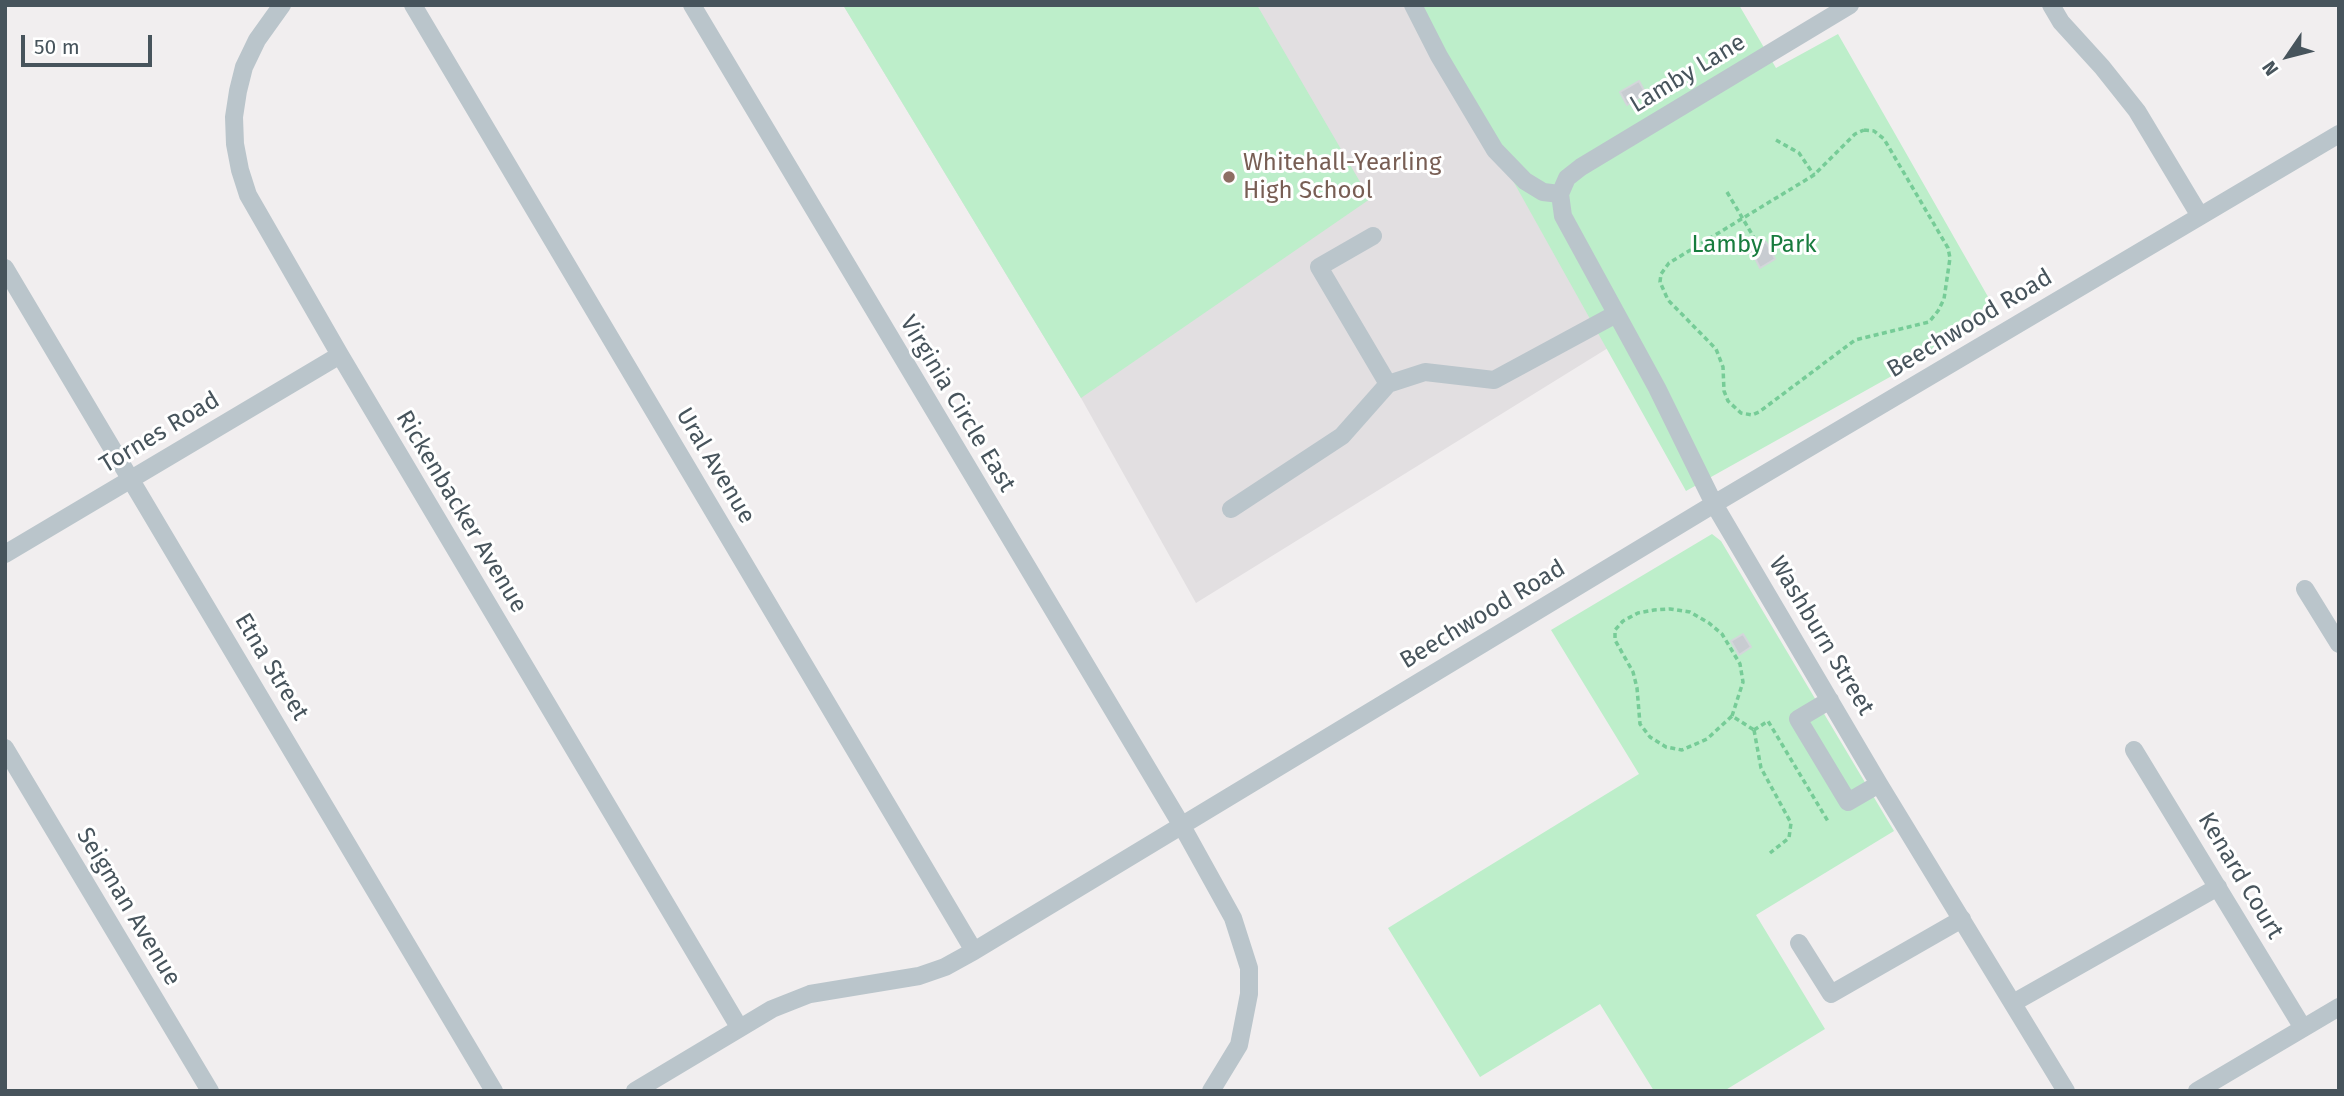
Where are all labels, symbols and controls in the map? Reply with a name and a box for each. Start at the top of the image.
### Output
scale bar [24,21,156,65]
north arrow [2253,21,2323,91]
street label: Lamby Lane [1625,28,1751,120]
text: 50 m [34,34,80,60]
text: N [2257,57,2283,80]
place label: Whitehall-Yearling High School [1243,149,1441,205]
marker: Whitehall-Yearling High School [1221,169,1237,185]
park label: Lamby Park [1692,231,1816,259]
street label: Beechwood Road [1882,263,2058,385]
street label: Virginia Circle East [893,311,1021,497]
street label: Tornes Road [95,386,225,480]
street label: Ural Avenue [669,403,761,529]
street label: Rickenbacker Avenue [389,406,533,618]
street label: Washburn Street [1762,551,1880,721]
street label: Beechwood Road [1395,554,1571,676]
street label: Etna Street [228,608,314,726]
street label: Kenard Court [2191,808,2289,944]
street label: Seigman Avenue [70,823,186,991]

